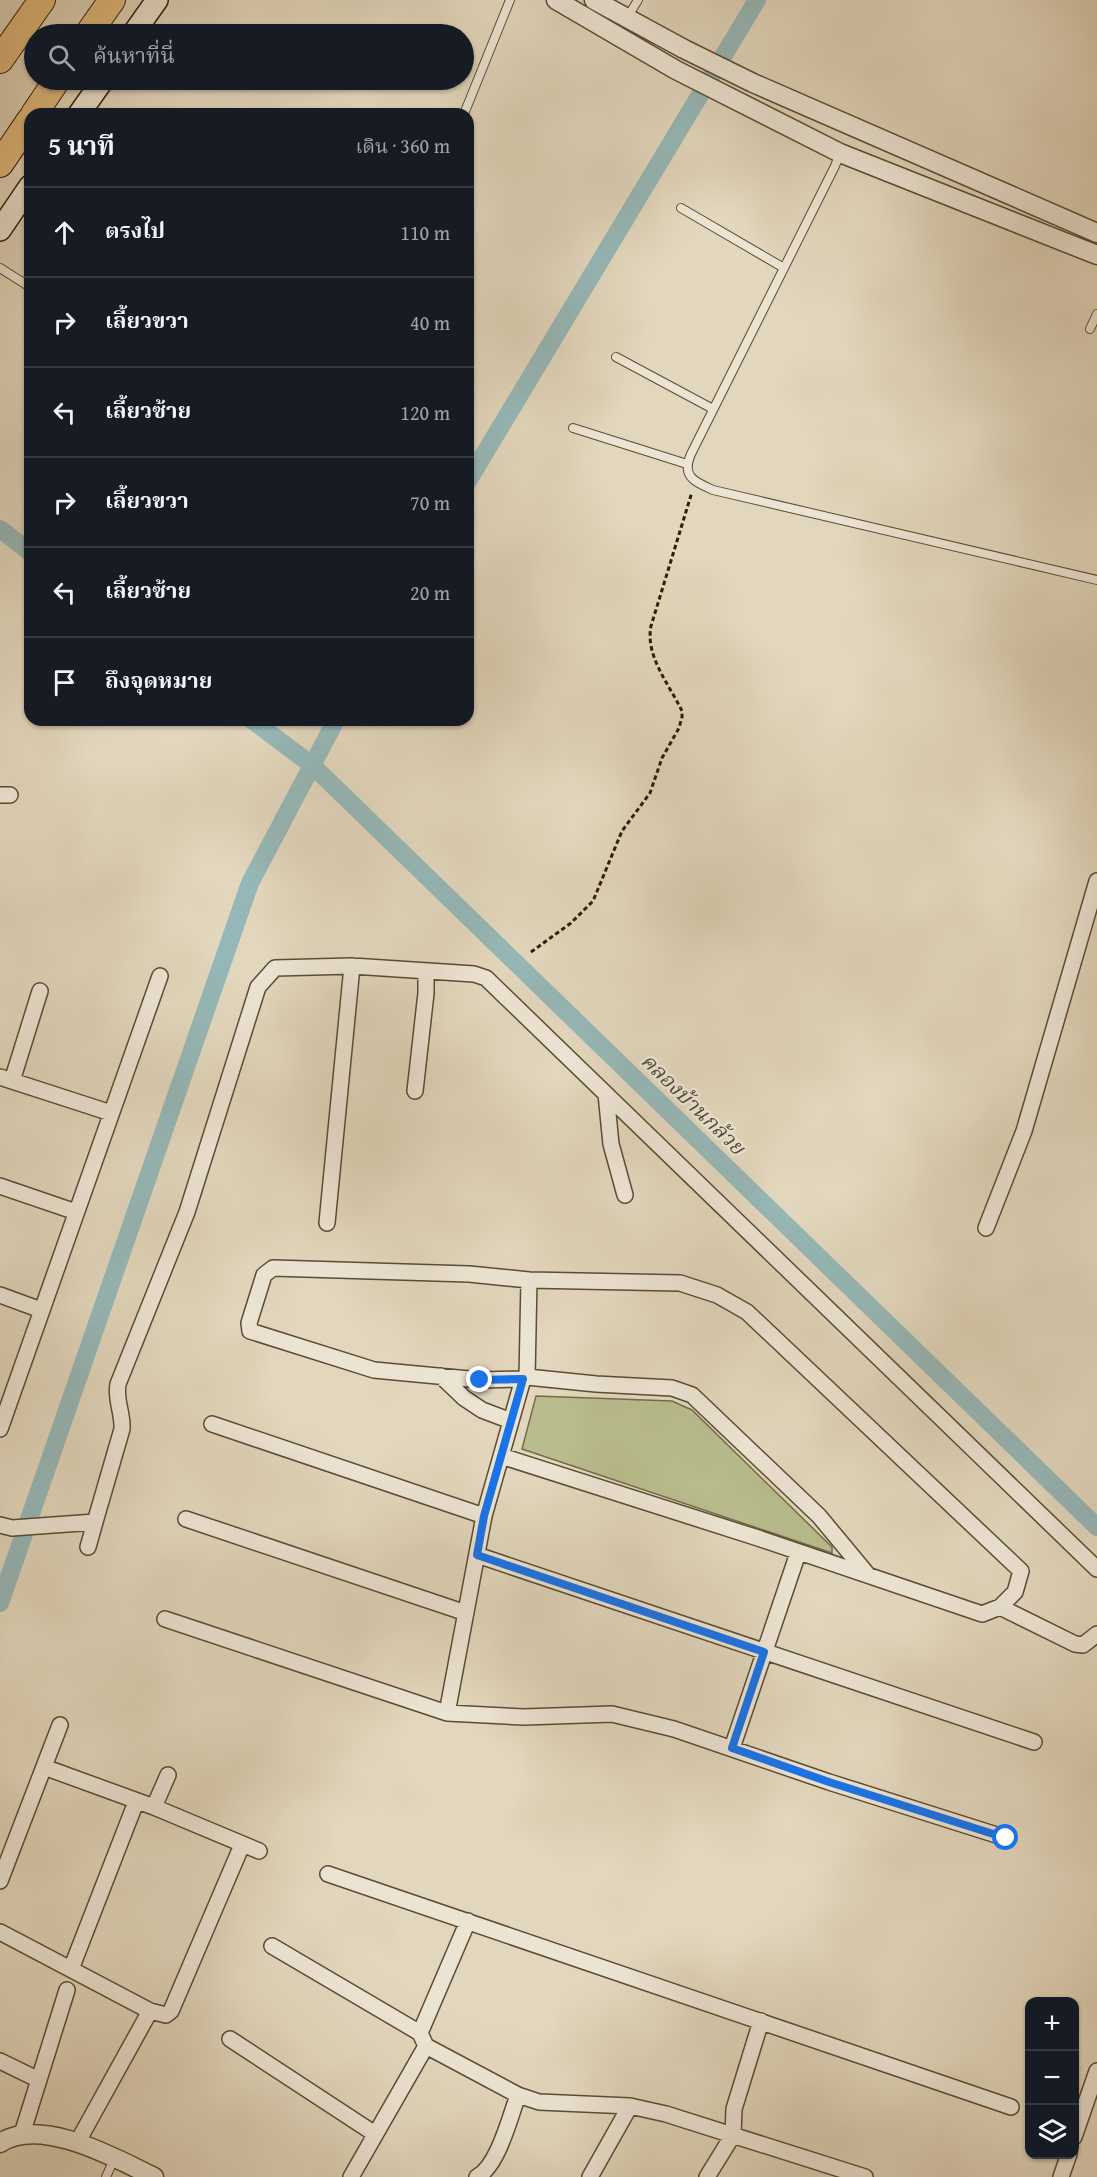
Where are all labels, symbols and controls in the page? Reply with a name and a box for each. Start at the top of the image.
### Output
search box [24,24,474,90]
text: ค้นหาที่นี่ [93,39,175,71]
icon: search [45,41,78,74]
text: 5 นาที [48,126,115,165]
text: เดิน · 360 m [355,131,450,160]
text: ตรงไป [105,214,165,246]
icon: ahead [48,216,81,249]
text: 110 m [400,218,450,247]
text: เลี้ยวขวา [105,304,189,336]
icon: right [48,306,81,339]
text: 40 m [410,308,450,337]
text: เลี้ยวซ้าย [105,394,191,426]
icon: left [48,396,81,429]
text: 120 m [400,398,450,427]
text: เลี้ยวขวา [105,484,189,516]
icon: right [48,486,81,519]
text: 70 m [410,488,450,517]
text: เลี้ยวซ้าย [105,574,191,606]
icon: left [48,576,81,609]
text: 20 m [410,578,450,607]
text: ถึงจุดหมาย [105,664,212,696]
icon: arrive [48,666,81,699]
water label: คลองบ้านกล้วย [634,1046,754,1163]
route end [466,1366,492,1392]
route start [992,1824,1018,1850]
map controls [1025,1997,1079,2159]
button: + [1025,1997,1079,2051]
button: − [1025,2051,1079,2105]
button: layers [1025,2105,1079,2159]

